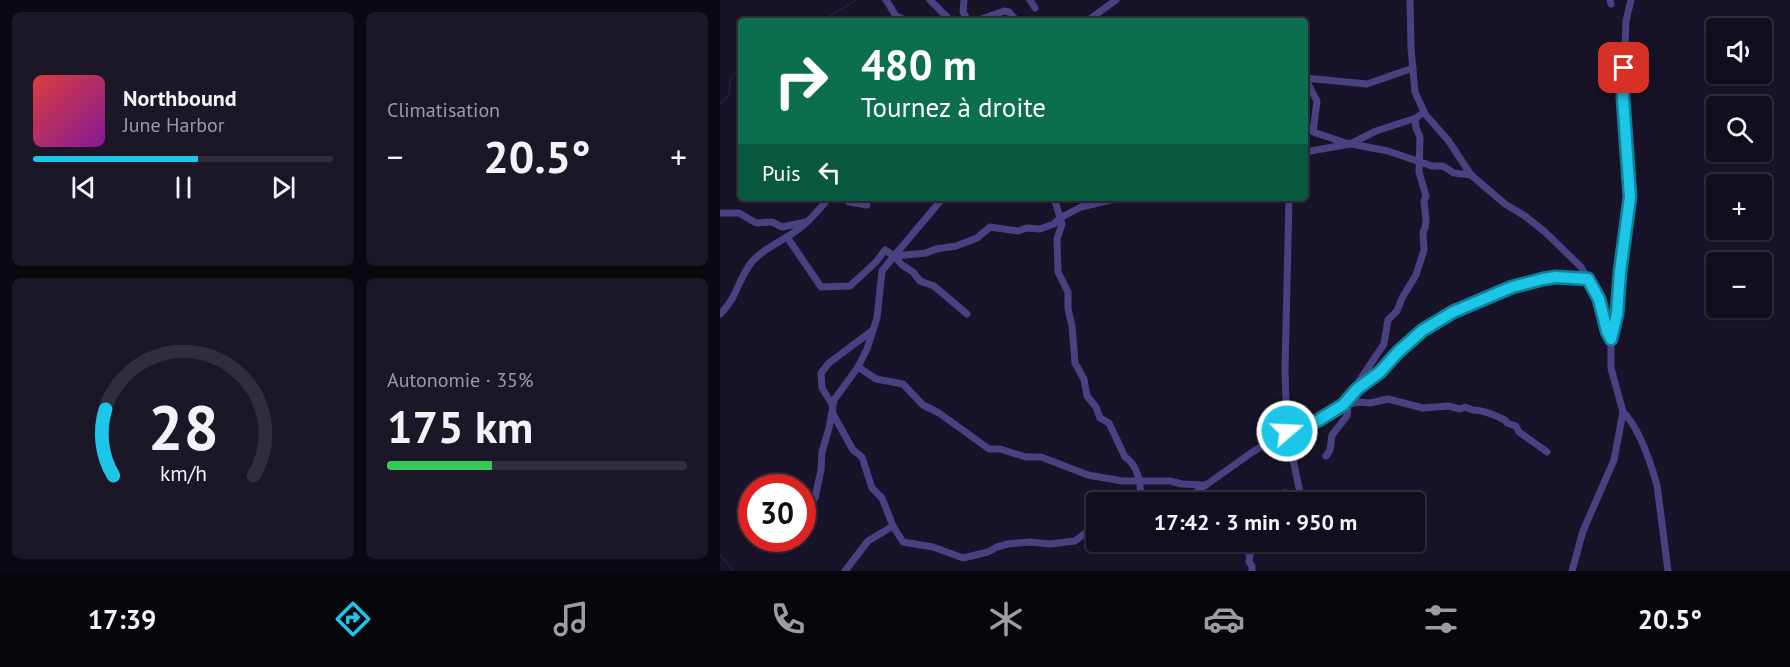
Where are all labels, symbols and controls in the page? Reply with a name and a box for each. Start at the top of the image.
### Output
map controls [1706,18,1772,318]
button: sound [1706,18,1772,84]
text: 480 m [861,37,977,92]
icon: right [762,42,840,120]
pin [1598,42,1649,93]
icon: arrive [1607,51,1640,84]
text: Northbound [123,84,237,112]
text: Tournez à droite [861,90,1046,124]
button: search [1706,96,1772,162]
text: Climatisation [387,97,500,123]
text: June Harbor [123,112,225,138]
text: 20.5° [483,127,591,185]
text: − [387,135,404,178]
text: + [670,135,687,178]
icon: left [813,156,846,189]
text: Puis [762,159,801,187]
icon: previous [67,171,100,204]
icon: pause [167,171,200,204]
icon: next [267,171,300,204]
button: + [1706,174,1772,240]
button: − [1706,252,1772,318]
text: Autonomie · 35% [387,367,533,393]
text: 28 [148,386,218,467]
text: 175 km [387,397,533,455]
position arrow [1255,399,1319,463]
text: km/h [159,459,206,487]
speed limit sign: 30 [738,474,816,552]
text: 17:42 · 3 min · 950 m [1154,508,1357,536]
icon: directions [332,598,374,640]
icon: music [550,598,592,640]
icon: phone [767,598,809,640]
icon: climate [985,598,1027,640]
icon: car [1203,598,1245,640]
icon: filters [1420,598,1462,640]
text: 17:39 [88,602,156,636]
text: 20.5° [1638,602,1702,636]

